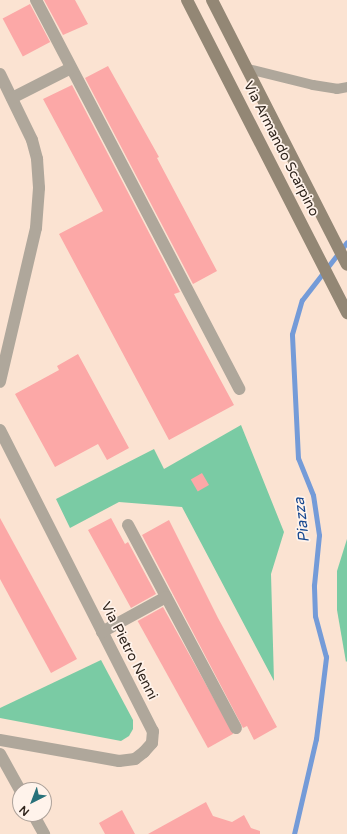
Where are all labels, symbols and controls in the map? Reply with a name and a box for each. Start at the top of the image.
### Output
street label: Via Armando Scarpino [240,79,322,219]
water label: Piazza [290,496,314,544]
street label: Via Pietro Nenni [97,599,161,703]
north arrow [12,782,52,822]
text: N [17,803,32,818]

